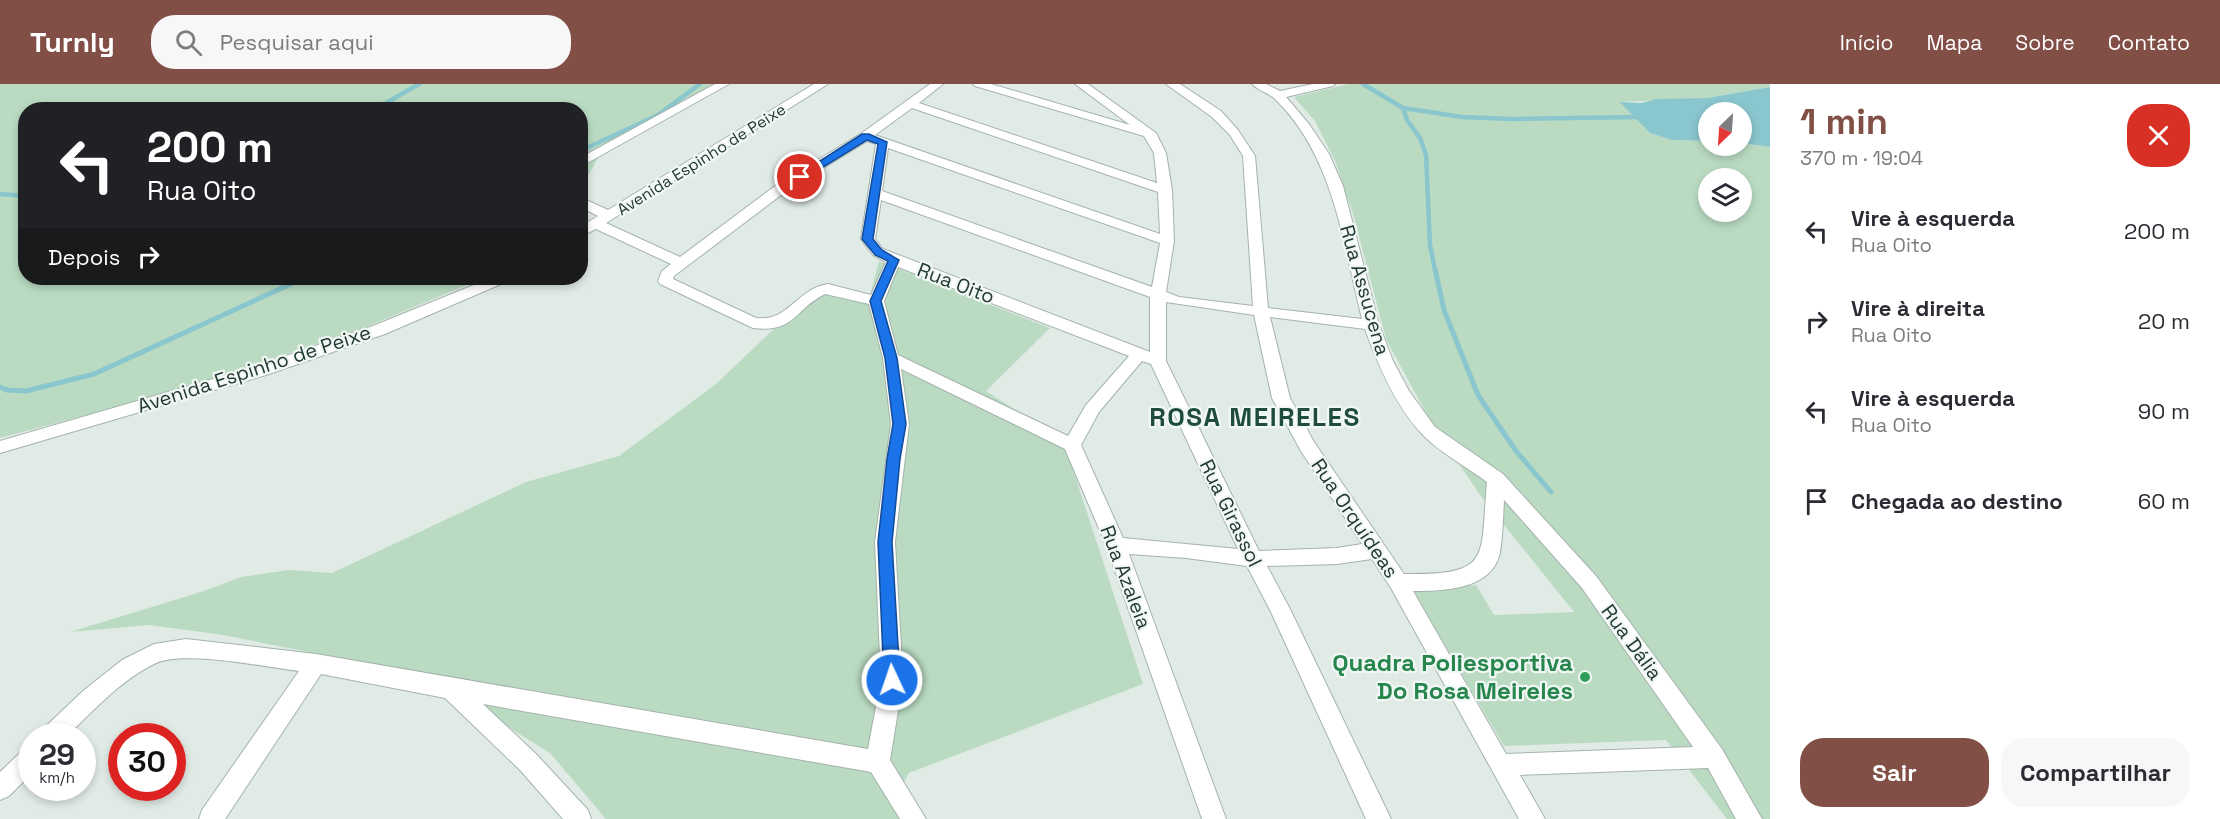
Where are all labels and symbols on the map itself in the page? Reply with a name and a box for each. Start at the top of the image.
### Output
street label: Avenida Espinho de Peixe [613,99,790,220]
north arrow [1698,102,1752,156]
pin [774,151,825,202]
street label: Rua Assucena [1334,222,1396,358]
street label: Rua Oito [914,256,998,310]
street label: Avenida Espinho de Peixe [134,319,374,419]
district label: ROSA MEIRELES [1149,400,1361,434]
street label: Rua Orquídeas [1305,453,1405,583]
street label: Rua Girassol [1194,455,1268,571]
street label: Rua Azaleia [1094,522,1158,632]
street label: Rua Dália [1596,599,1668,685]
place label: Quadra Poliesportiva Do Rosa Meireles [1332,647,1573,706]
position arrow [860,648,924,712]
marker: Quadra Poliesportiva Do Rosa Meireles [1578,670,1592,684]
speed limit sign: 30 [108,723,186,801]

